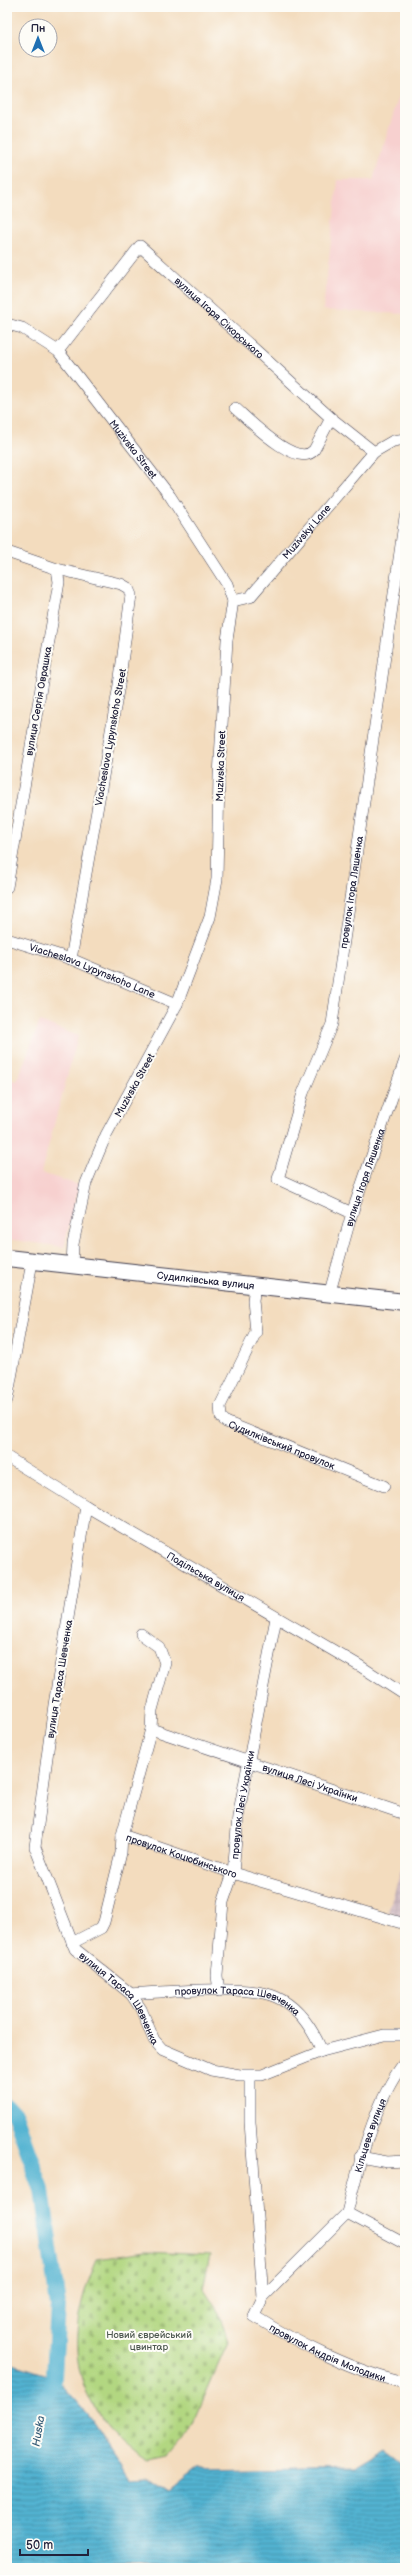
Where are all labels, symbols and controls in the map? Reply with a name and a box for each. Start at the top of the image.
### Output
north arrow [18,18,58,58]
text: Пн [31,22,45,35]
street label: вулиця Ігоря Сікорського [172,275,266,361]
street label: Muzivska Street [106,418,159,481]
street label: Muzivskyi Lane [280,502,334,562]
street label: вулиця Сергія Оврашка [23,646,55,757]
street label: Viacheslava Lypynskoho Street [93,668,129,807]
street label: Muzivska Street [214,730,228,802]
street label: провулок Ігора Ляшенка [338,835,366,949]
street label: Viacheslava Lypynskoho Lane [28,941,157,1001]
street label: Muzivska Street [112,1051,157,1119]
street label: вулиця Ігоря Ляшенка [344,1127,388,1228]
street label: Судилківська вулиця [156,1270,256,1292]
street label: Судилківський провулок [227,1419,337,1473]
street label: Подільська вулиця [165,1550,247,1605]
street label: вулиця Тараса Шевченка [45,1619,75,1739]
street label: провулок Лесі Українки [229,1750,258,1860]
street label: вулиця Лесі Українки [261,1762,359,1805]
street label: провулок Коцюбинського [124,1832,238,1881]
street label: вулиця Тараса Шевченка [76,1950,161,2048]
street label: провулок Тараса Шевченка [174,1985,302,2018]
street label: Кільцева вулиця [352,2096,389,2174]
street label: провулок Андрія Молодики [267,2322,387,2385]
park label: Новий єврейський цвинтар [106,2329,192,2353]
water label: Huska [30,2415,47,2447]
scale bar [20,2531,88,2557]
text: 50 m [26,2538,53,2553]

